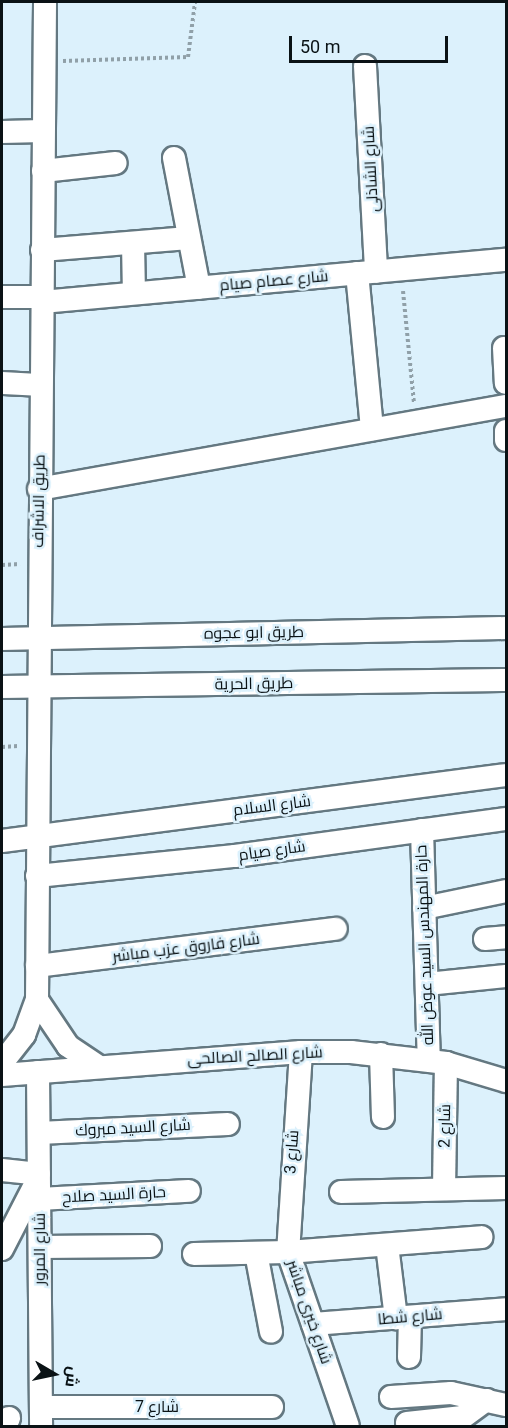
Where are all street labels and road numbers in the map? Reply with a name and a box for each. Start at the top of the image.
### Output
street label: شارع الشاذلى [359,125,383,213]
street label: شارع عصام صيام [219,267,329,295]
street label: طريق الاشراف [29,454,49,548]
street label: طريق ابو عجوه [204,623,304,643]
street label: طريق الحرية [215,674,293,694]
street label: شارع السلام [232,792,312,820]
street label: شارع صيام [237,837,307,865]
street label: حارة المهندس السيد عوض الله [412,845,438,1045]
street label: شارع فاروق عزب مباشر [111,929,261,967]
street label: شارع الصالح الصالحى [187,1043,323,1069]
street label: شارع 2 [435,1104,455,1148]
street label: شارع السيد مبروك [75,1115,191,1141]
street label: شارع 3 [281,1129,303,1175]
street label: حارة السيد صلاح [62,1183,166,1207]
street label: شارع المرور [30,1213,50,1285]
street label: شارع خيرى مباشر [282,1257,336,1367]
street label: شارع شطا [377,1305,443,1329]
street label: شارع 7 [135,1397,179,1417]

